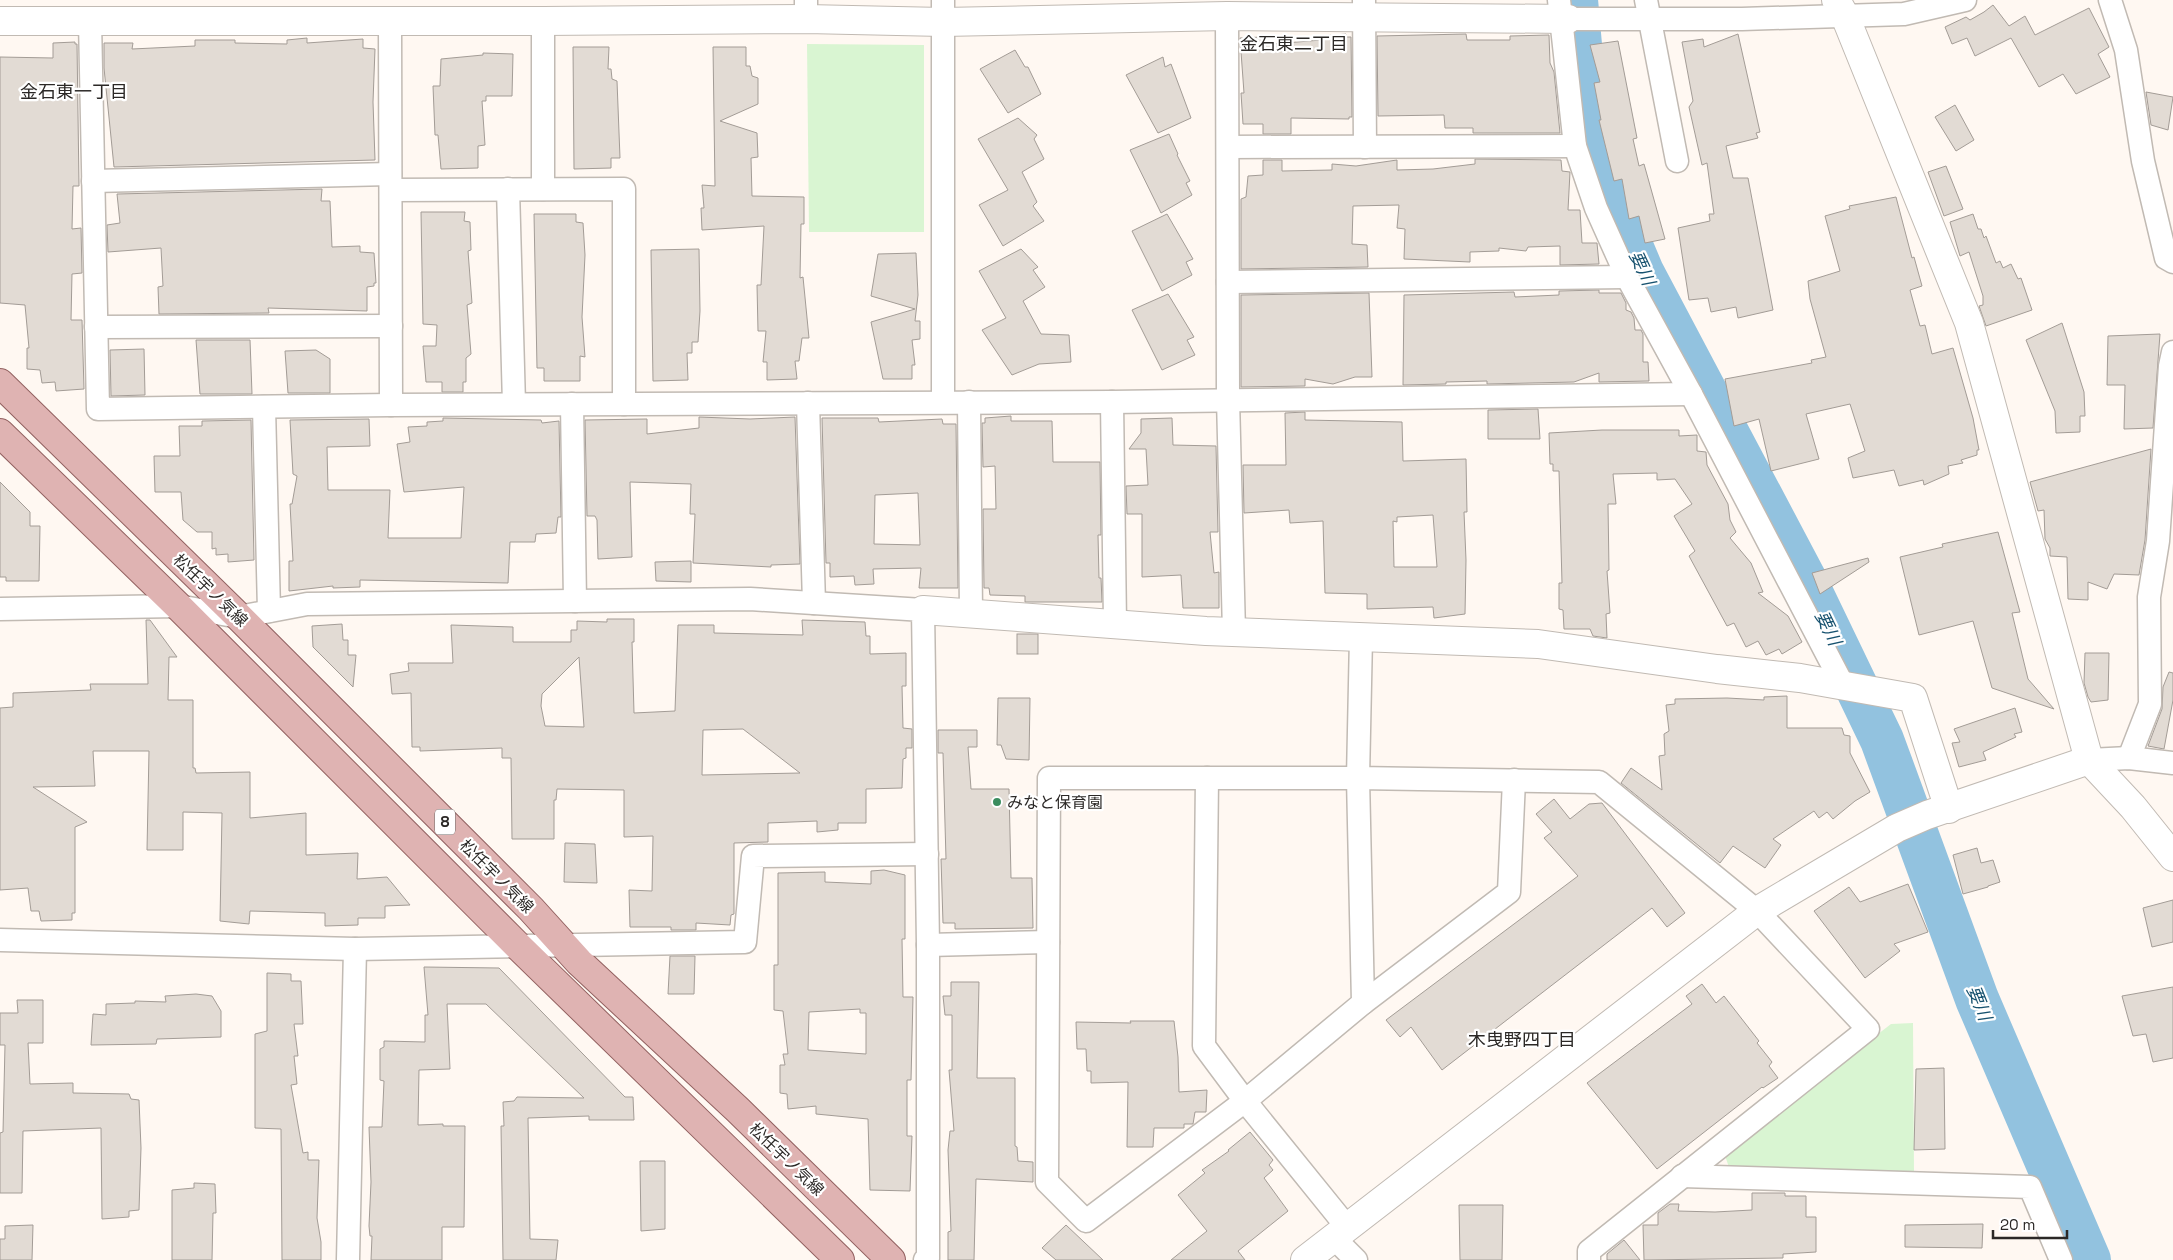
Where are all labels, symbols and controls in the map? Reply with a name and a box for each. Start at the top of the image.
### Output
district label: 金石東二丁目 [1240,32,1348,55]
district label: 金石東一丁目 [20,80,128,103]
water label: 要川 [1624,247,1661,291]
street label: 松任宇ノ気線 [169,549,252,631]
water label: 要川 [1810,607,1848,651]
place label: みなと保育園 [1007,792,1103,813]
marker: みなと保育園 [991,796,1003,808]
road number: 8 [435,810,455,834]
street label: 松任宇ノ気線 [455,835,538,918]
water label: 要川 [1962,982,1998,1026]
district label: 木曳野四丁目 [1468,1028,1576,1051]
street label: 松任宇ノ気線 [745,1118,828,1200]
scale bar [1993,1208,2067,1240]
text: 20 m [2000,1215,2035,1234]

